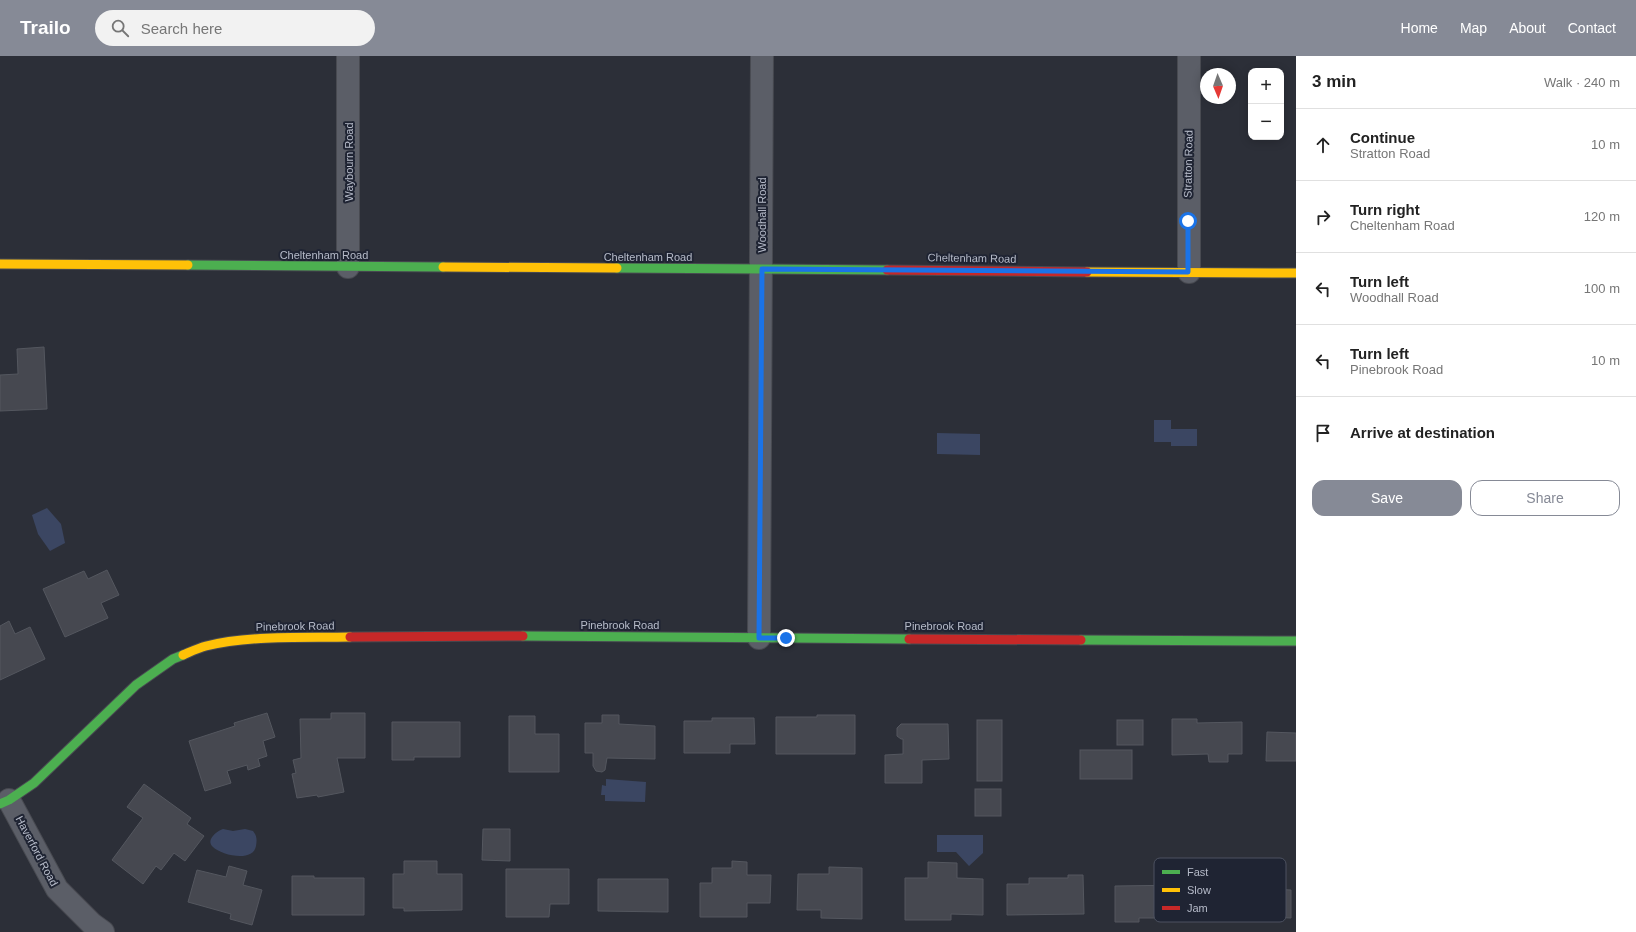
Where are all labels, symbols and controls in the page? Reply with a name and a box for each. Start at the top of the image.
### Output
search box [95,10,375,46]
text: Trailo [20,17,71,38]
icon: search [109,17,131,39]
text: Search here [141,20,222,37]
text: Home [1401,20,1438,36]
text: Map [1460,20,1487,36]
text: About [1509,20,1546,36]
text: Contact [1568,20,1616,36]
north arrow [1200,68,1236,104]
map controls [1248,68,1284,140]
button: + [1248,68,1284,104]
text: 3 min [1312,72,1356,91]
text: Walk · 240 m [1544,75,1620,90]
button: − [1248,104,1284,140]
street label: Waybourn Road [343,122,355,202]
text: Continue [1350,129,1415,146]
street label: Stratton Road [1181,130,1195,198]
icon: ahead [1312,134,1334,156]
text: 10 m [1591,137,1620,152]
text: Stratton Road [1350,146,1430,161]
street label: Woodhall Road [756,177,768,253]
text: Turn right [1350,201,1420,218]
icon: right [1312,206,1334,228]
text: 120 m [1584,209,1620,224]
route start [1179,212,1197,230]
text: Cheltenham Road [1350,218,1455,233]
street label: Cheltenham Road [280,249,368,261]
street label: Cheltenham Road [604,251,692,263]
street label: Cheltenham Road [928,251,1016,265]
text: Turn left [1350,273,1409,290]
icon: left [1312,278,1334,300]
text: 100 m [1584,281,1620,296]
text: Woodhall Road [1350,290,1439,305]
text: Turn left [1350,345,1409,362]
icon: left [1312,350,1334,372]
text: 10 m [1591,353,1620,368]
text: Pinebrook Road [1350,362,1443,377]
icon: arrive [1312,422,1334,444]
text: Arrive at destination [1350,424,1495,441]
button: Save [1312,480,1462,516]
button: Share [1470,480,1620,516]
street label: Pinebrook Road [255,619,335,633]
street label: Pinebrook Road [581,619,659,631]
street label: Pinebrook Road [905,620,983,632]
route end [777,629,795,647]
street label: Haverford Road [13,814,61,888]
legend [1154,858,1286,922]
text: Fast [1187,866,1208,878]
text: Slow [1187,884,1211,896]
text: Jam [1187,902,1208,914]

